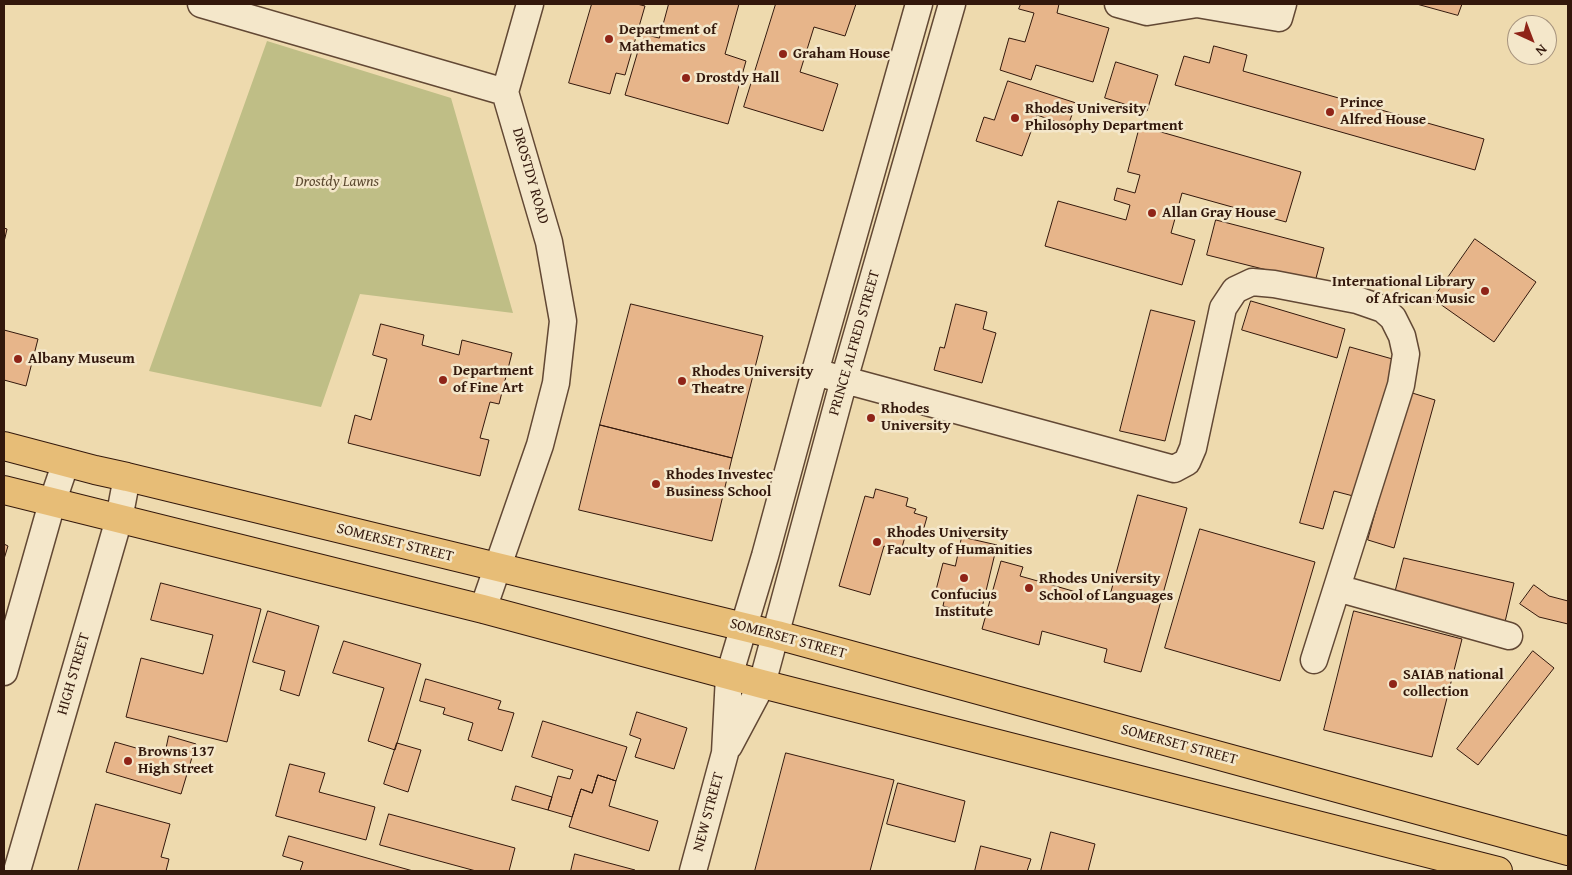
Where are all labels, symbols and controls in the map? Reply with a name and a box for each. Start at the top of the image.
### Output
north arrow [1507,15,1557,65]
place label: Department of Mathematics [619,21,716,56]
marker: Department of Mathematics [603,33,615,45]
text: N [1531,40,1552,61]
place label: Graham House [793,45,890,63]
marker: Graham House [777,48,789,60]
place label: Drostdy Hall [696,69,780,87]
marker: Drostdy Hall [680,72,692,84]
place label: Prince Alfred House [1340,94,1426,129]
place label: Rhodes University Philosophy Department [1025,100,1183,135]
marker: Prince Alfred House [1324,106,1336,118]
marker: Rhodes University Philosophy Department [1009,112,1021,124]
street label: DROSTDY ROAD [508,126,552,226]
park label: Drostdy Lawns [295,173,379,191]
place label: Allan Gray House [1162,204,1276,222]
marker: Allan Gray House [1146,207,1158,219]
street label: PRINCE ALFRED STREET [826,268,884,418]
place label: International Library of African Music [1332,273,1475,308]
marker: International Library of African Music [1479,285,1491,297]
place label: Albany Museum [28,350,135,368]
marker: Albany Museum [12,353,24,365]
place label: Department of Fine Art [453,362,534,397]
place label: Rhodes University Theatre [692,363,814,398]
marker: Department of Fine Art [437,374,449,386]
marker: Rhodes University Theatre [676,375,688,387]
place label: Rhodes University [881,400,951,435]
marker: Rhodes University [865,412,877,424]
place label: Rhodes Investec Business School [666,466,773,501]
marker: Rhodes Investec Business School [650,478,662,490]
street label: SOMERSET STREET [335,520,455,566]
place label: Rhodes University Faculty of Humanities [887,524,1032,559]
marker: Rhodes University Faculty of Humanities [871,536,883,548]
place label: Rhodes University School of Languages [1039,570,1173,605]
marker: Confucius Institute [958,572,970,584]
marker: Rhodes University School of Languages [1023,582,1035,594]
place label: Confucius Institute [931,586,997,621]
street label: SOMERSET STREET [728,615,848,663]
street label: HIGH STREET [54,631,94,717]
place label: SAIAB national collection [1403,666,1504,701]
marker: SAIAB national collection [1387,678,1399,690]
street label: SOMERSET STREET [1119,721,1239,769]
place label: Browns 137 High Street [138,743,214,778]
marker: Browns 137 High Street [122,755,134,767]
street label: NEW STREET [690,770,728,854]

